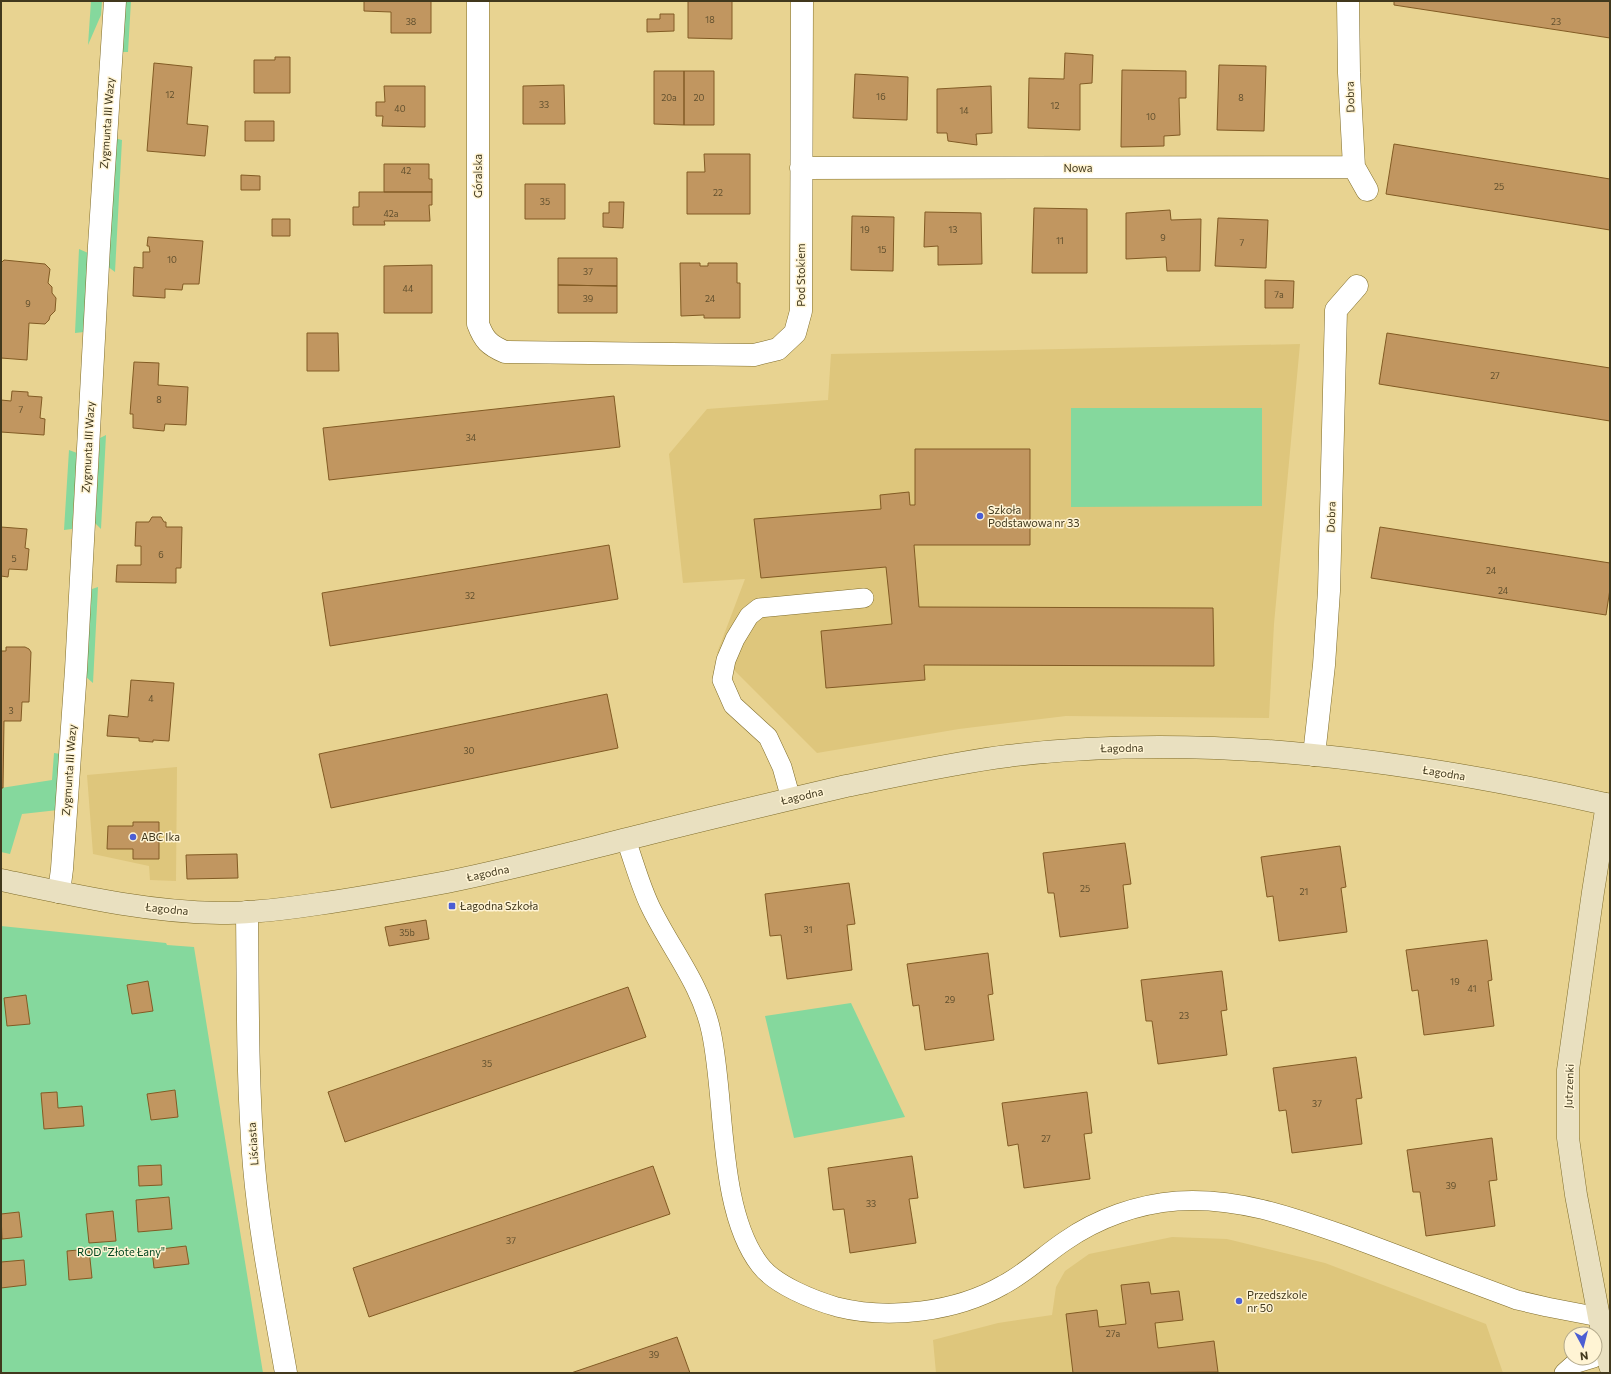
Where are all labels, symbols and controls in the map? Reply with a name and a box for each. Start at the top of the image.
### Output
house number: 18 [705,14,715,25]
house number: 38 [406,16,416,27]
house number: 23 [1551,16,1561,27]
street label: Zygmunta III Wazy [97,76,116,169]
street label: Dobra [1342,81,1357,113]
house number: 12 [166,89,174,100]
house number: 16 [876,91,886,102]
house number: 20a [661,92,677,103]
house number: 20 [694,92,705,103]
house number: 8 [1238,92,1244,103]
house number: 33 [539,99,549,110]
house number: 12 [1051,100,1059,111]
house number: 40 [394,103,406,114]
house number: 14 [959,105,969,116]
house number: 10 [1146,111,1156,122]
street label: Góralska [471,154,484,198]
street label: Nowa [1063,161,1093,174]
house number: 42 [401,165,411,176]
house number: 25 [1494,181,1504,192]
house number: 22 [713,187,723,198]
house number: 35 [540,196,550,207]
house number: 42a [384,208,399,219]
house number: 19 [860,224,870,235]
house number: 13 [949,224,957,235]
house number: 9 [1160,232,1166,243]
house number: 11 [1056,235,1064,246]
house number: 7 [1240,237,1245,248]
street label: Pod Stokiem [794,243,807,307]
house number: 15 [877,244,887,255]
house number: 10 [167,254,177,265]
house number: 37 [583,266,593,277]
house number: 44 [403,283,414,294]
house number: 7a [1274,289,1284,300]
house number: 39 [583,293,593,304]
house number: 24 [705,293,716,304]
house number: 9 [25,298,31,309]
house number: 27 [1490,370,1500,381]
house number: 8 [156,394,162,405]
street label: Zygmunta III Wazy [79,401,96,493]
house number: 7 [19,404,24,415]
house number: 34 [466,432,477,443]
street label: Dobra [1323,501,1338,533]
place label: Szkoła Podstawowa nr 33 [988,503,1080,529]
marker: Szkoła Podstawowa nr 33 [975,511,985,521]
house number: 6 [158,549,164,560]
house number: 5 [11,553,17,564]
house number: 24 [1486,565,1497,576]
house number: 24 [1498,585,1509,596]
house number: 32 [465,590,475,601]
house number: 4 [148,693,154,704]
house number: 3 [8,705,14,716]
street label: Zygmunta III Wazy [59,723,78,816]
street label: Łagodna [1099,741,1144,754]
house number: 30 [463,745,475,756]
street label: Łagodna [1421,763,1466,782]
street label: Łagodna [779,784,824,807]
place label: ABC Ika [141,830,180,843]
marker: ABC Ika [128,832,138,842]
street label: Łagodna [465,862,510,884]
house number: 25 [1080,883,1090,894]
house number: 21 [1300,886,1308,897]
place label: Łagodna Szkoła [459,899,538,912]
street label: Łagodna [144,900,189,917]
marker: Łagodna Szkoła [447,901,457,911]
house number: 31 [804,924,812,935]
house number: 35b [399,927,415,938]
house number: 19 [1450,976,1460,987]
house number: 41 [1468,983,1476,994]
house number: 29 [945,994,955,1005]
house number: 23 [1179,1010,1189,1021]
house number: 35 [482,1058,492,1069]
street label: Jutrzenki [1561,1063,1577,1109]
house number: 37 [1312,1098,1322,1109]
street label: Liściasta [245,1122,260,1166]
house number: 27 [1041,1133,1051,1144]
house number: 39 [1446,1180,1456,1191]
house number: 33 [866,1198,876,1209]
house number: 37 [506,1235,516,1246]
park label: ROD "Złote Łany" [77,1245,165,1258]
place label: Przedszkole nr 50 [1247,1288,1307,1314]
marker: Przedszkole nr 50 [1234,1296,1244,1306]
north arrow [1563,1326,1603,1366]
house number: 27a [1106,1328,1120,1339]
house number: 39 [649,1349,659,1360]
text: N [1579,1349,1589,1363]

